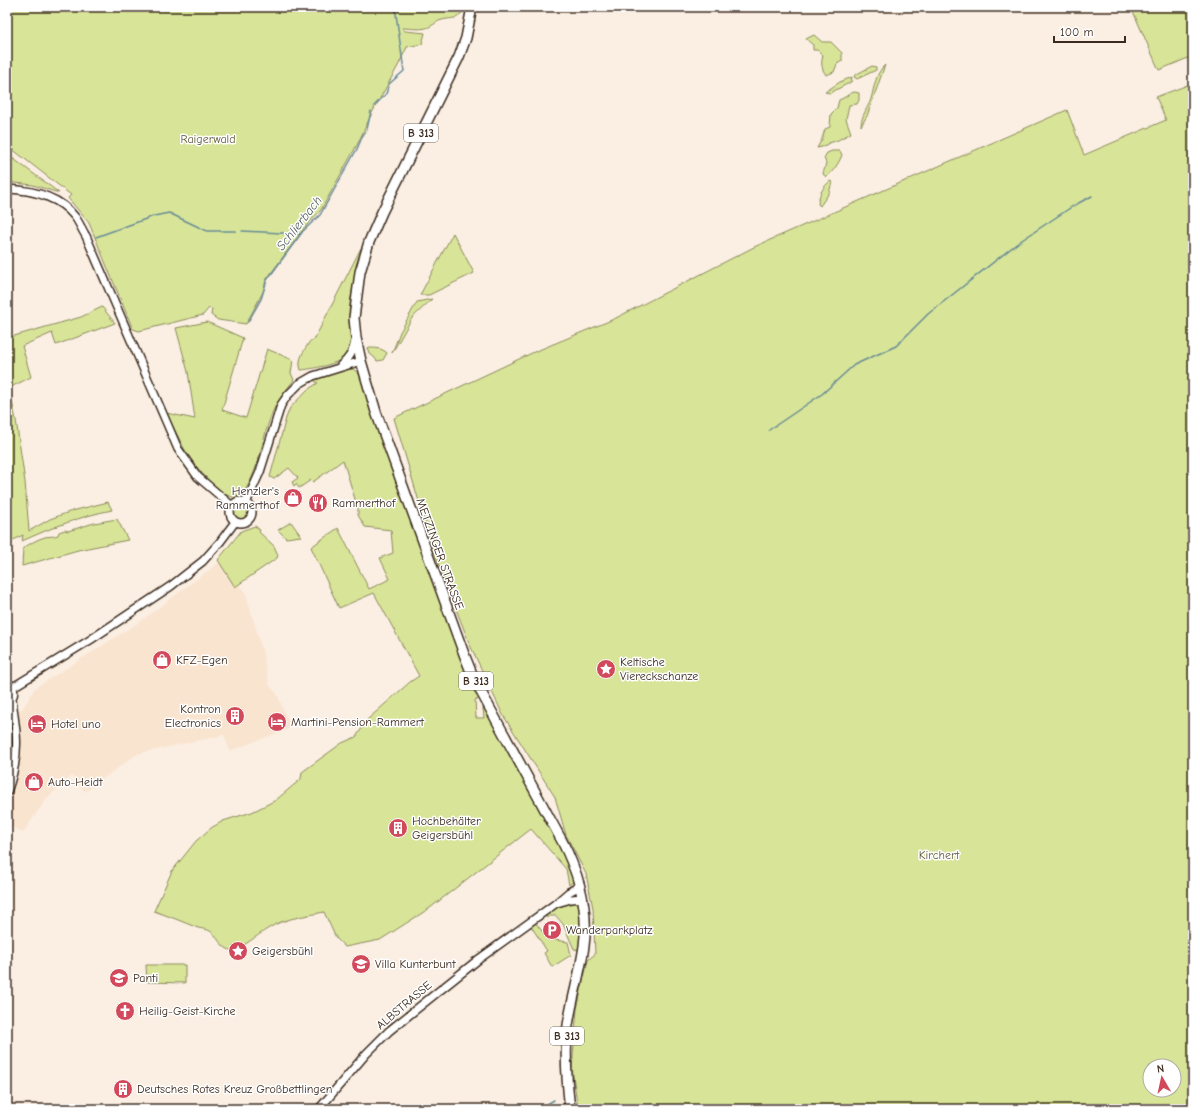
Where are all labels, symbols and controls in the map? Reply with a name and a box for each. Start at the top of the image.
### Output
scale bar [1054,18,1125,44]
text: 100 m [1060,25,1093,39]
road number: B 313 [404,124,438,142]
park label: Raigerwald [180,132,236,146]
water label: Schlierbach [273,193,325,253]
place label: Henzler's Rammerthof [216,484,280,512]
shop icon: Henzler's Rammerthof [282,487,304,509]
restaurant icon: Rammerthof [307,492,329,514]
place label: Rammerthof [332,496,396,510]
street label: METZINGER STRASSE [413,496,467,612]
shop icon: KFZ-Egen [151,649,173,671]
place label: KFZ-Egen [176,653,228,667]
place label: Keltische Viereckschanze [620,655,698,683]
place icon: Keltische Viereckschanze [595,658,617,680]
road number: B 313 [459,672,493,690]
place label: Kontron Electronics [165,702,221,730]
building icon: Kontron Electronics [224,705,246,727]
hotel icon: Martini-Pension-Rammert [266,711,288,733]
hotel icon: Hotel uno [26,713,48,735]
place label: Martini-Pension-Rammert [291,715,425,729]
place label: Hotel uno [51,717,101,731]
shop icon: Auto-Heidt [23,771,45,793]
place label: Auto-Heidt [48,775,103,789]
place label: Hochbehälter Geigersbühl [412,814,481,842]
building icon: Hochbehälter Geigersbühl [387,817,409,839]
park label: Kirchert [919,848,960,862]
parking icon: Wanderparkplatz [541,919,563,941]
place label: Wanderparkplatz [566,923,653,937]
place icon: Geigersbühl [227,940,249,962]
place label: Geigersbühl [252,944,313,958]
school or university icon: Villa Kunterbunt [350,953,372,975]
place label: Villa Kunterbunt [375,957,456,971]
school or university icon: Panti [108,967,130,989]
place label: Panti [133,971,158,985]
street label: ALBSTRASSE [373,978,435,1032]
church icon: Heilig-Geist-Kirche [114,1000,136,1022]
place label: Heilig-Geist-Kirche [139,1004,236,1018]
road number: B 313 [550,1027,584,1045]
north arrow [1142,1058,1182,1098]
text: N [1156,1062,1165,1076]
building icon: Deutsches Rotes Kreuz Großbettlingen [112,1078,134,1100]
place label: Deutsches Rotes Kreuz Großbettlingen [137,1082,332,1096]

